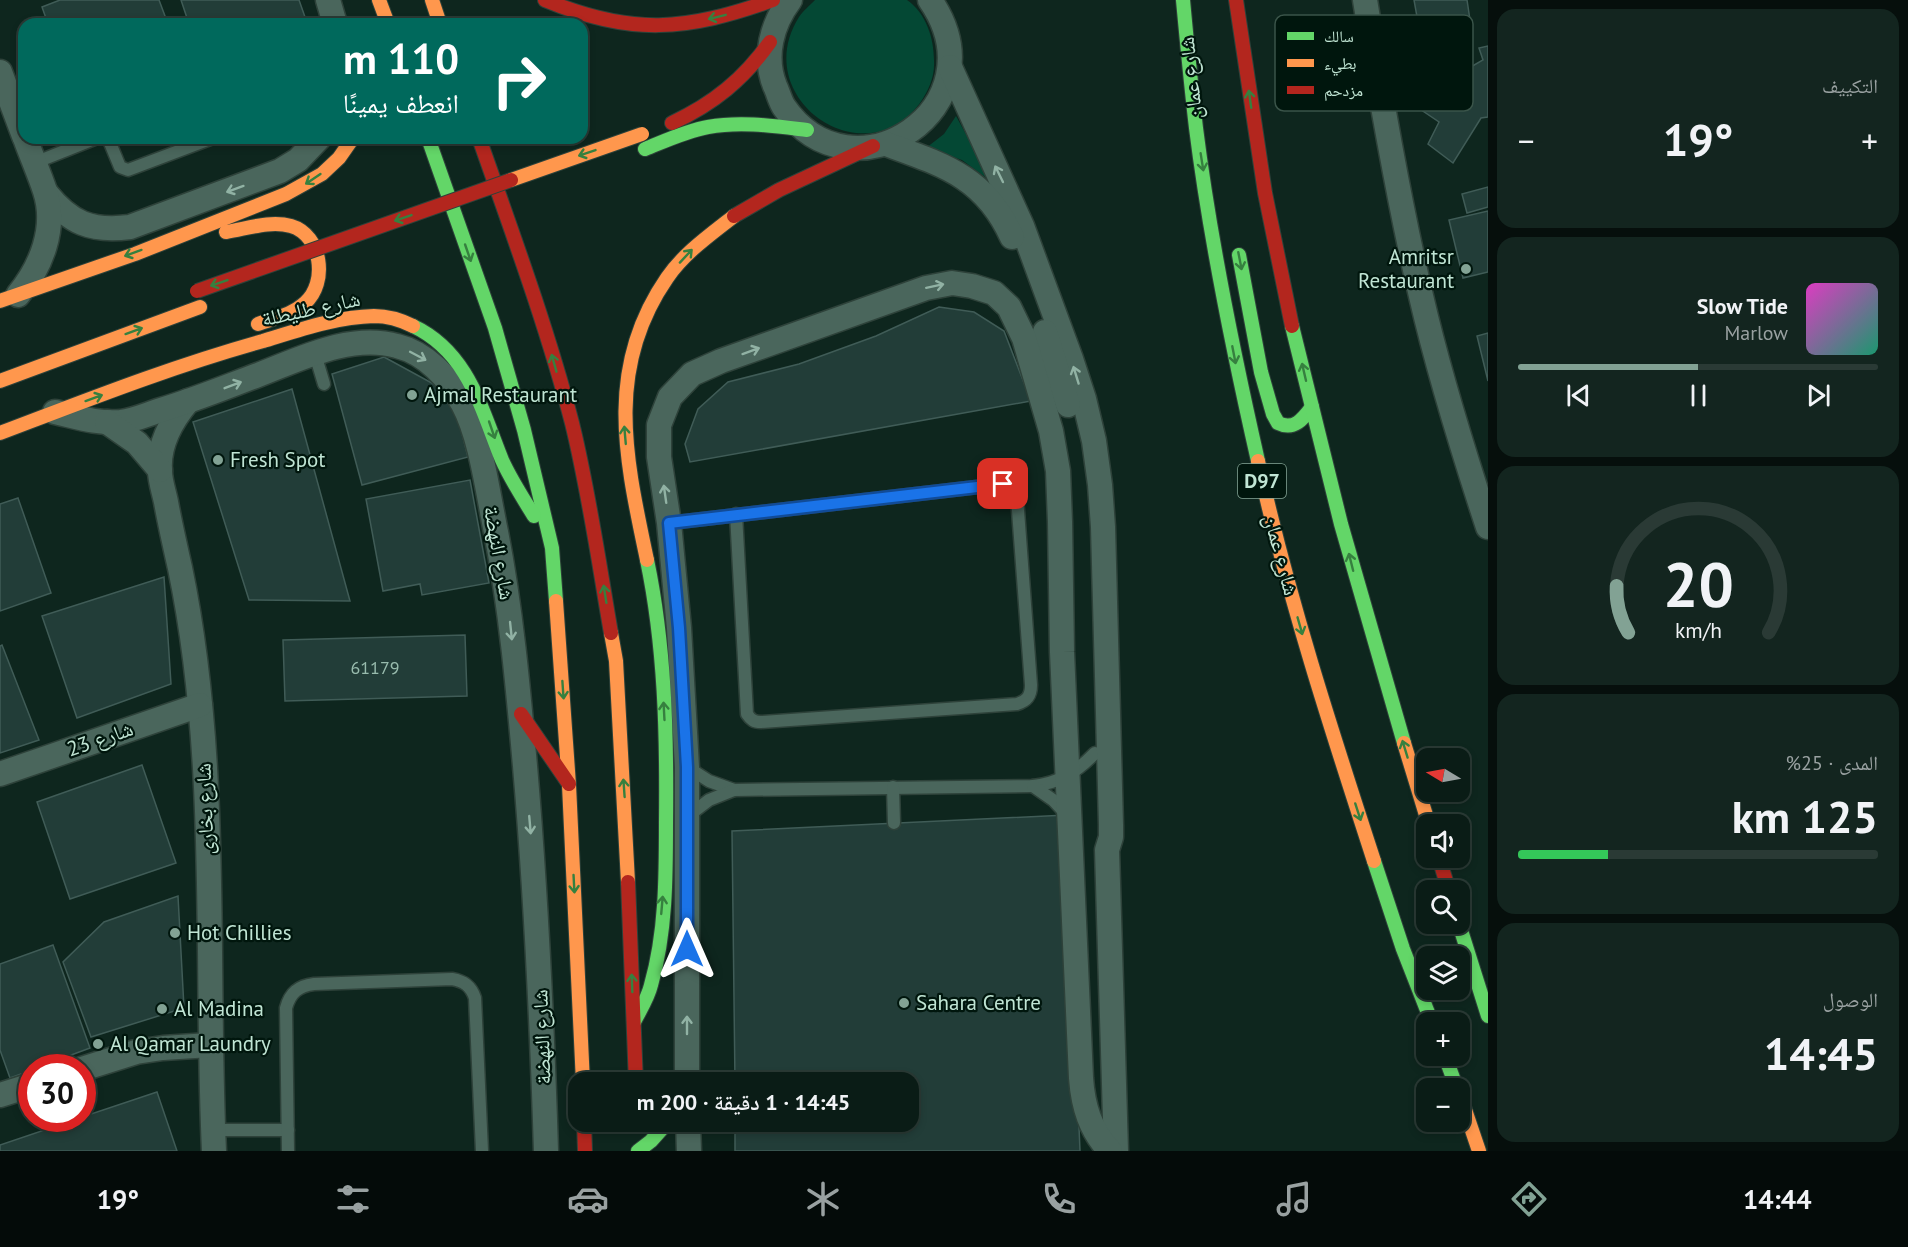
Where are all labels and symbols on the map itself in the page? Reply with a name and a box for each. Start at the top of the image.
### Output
one-way arrow [708,11,727,23]
legend [1275,15,1473,111]
text: سالك [1324,26,1354,46]
street label: شارع عمان [1173,36,1208,120]
text: بطيء [1324,53,1356,76]
text: مزدحم [1324,80,1363,101]
one-way arrow [1244,90,1255,109]
one-way arrow [578,149,597,160]
one-way arrow [1196,152,1207,172]
one-way arrow [992,165,1004,183]
one-way arrow [304,173,321,186]
one-way arrow [226,185,244,196]
one-way arrow [394,214,413,225]
one-way arrow [464,243,475,262]
place label: Amritsr Restaurant [1358,243,1454,294]
one-way arrow [124,249,143,260]
one-way arrow [679,249,693,264]
one-way arrow [1235,251,1246,270]
marker: Amritsr Restaurant [1459,262,1473,276]
one-way arrow [210,279,229,290]
one-way arrow [925,280,944,292]
street label: شارع طليطلة [259,285,363,332]
one-way arrow [124,325,142,336]
one-way arrow [741,344,760,355]
one-way arrow [1229,344,1240,364]
one-way arrow [409,350,426,362]
one-way arrow [548,354,559,373]
one-way arrow [1298,363,1309,383]
one-way arrow [1070,366,1081,385]
one-way arrow [223,378,241,389]
place label: Ajmal Restaurant [424,381,577,408]
marker: Ajmal Restaurant [405,388,419,402]
one-way arrow [84,391,103,402]
one-way arrow [488,420,499,439]
one-way arrow [619,425,630,445]
place label: Fresh Spot [230,446,326,473]
marker: Fresh Spot [211,453,225,467]
pin [977,458,1028,509]
road number: D97 [1238,464,1286,498]
one-way arrow [659,485,670,505]
street label: شارع النهضة [478,504,521,602]
street label: شارع عمان [1258,512,1305,598]
one-way arrow [1345,552,1357,571]
one-way arrow [599,585,610,604]
one-way arrow [1295,616,1307,635]
one-way arrow [506,621,517,641]
house number: 61179 [350,656,400,679]
one-way arrow [558,679,569,699]
one-way arrow [658,701,669,721]
street label: شارع 23 [63,715,137,762]
one-way arrow [1399,740,1410,759]
north arrow [1416,748,1470,802]
street label: شارع بخارى [189,763,220,855]
one-way arrow [618,778,629,798]
one-way arrow [1353,802,1364,821]
one-way arrow [525,815,536,835]
one-way arrow [568,874,579,894]
one-way arrow [657,896,668,916]
position arrow [655,917,719,981]
place label: Hot Chillies [187,919,292,946]
marker: Hot Chillies [168,926,182,940]
one-way arrow [627,973,638,993]
street label: شارع النهضة [526,989,557,1085]
place label: Sahara Centre [916,989,1041,1016]
place label: Al Madina [174,995,264,1022]
marker: Sahara Centre [897,996,911,1010]
marker: Al Madina [155,1002,169,1016]
one-way arrow [681,1015,693,1035]
place label: Al Qamar Laundry [110,1030,271,1057]
marker: Al Qamar Laundry [91,1037,105,1051]
speed limit sign: 30 [18,1054,96,1132]

